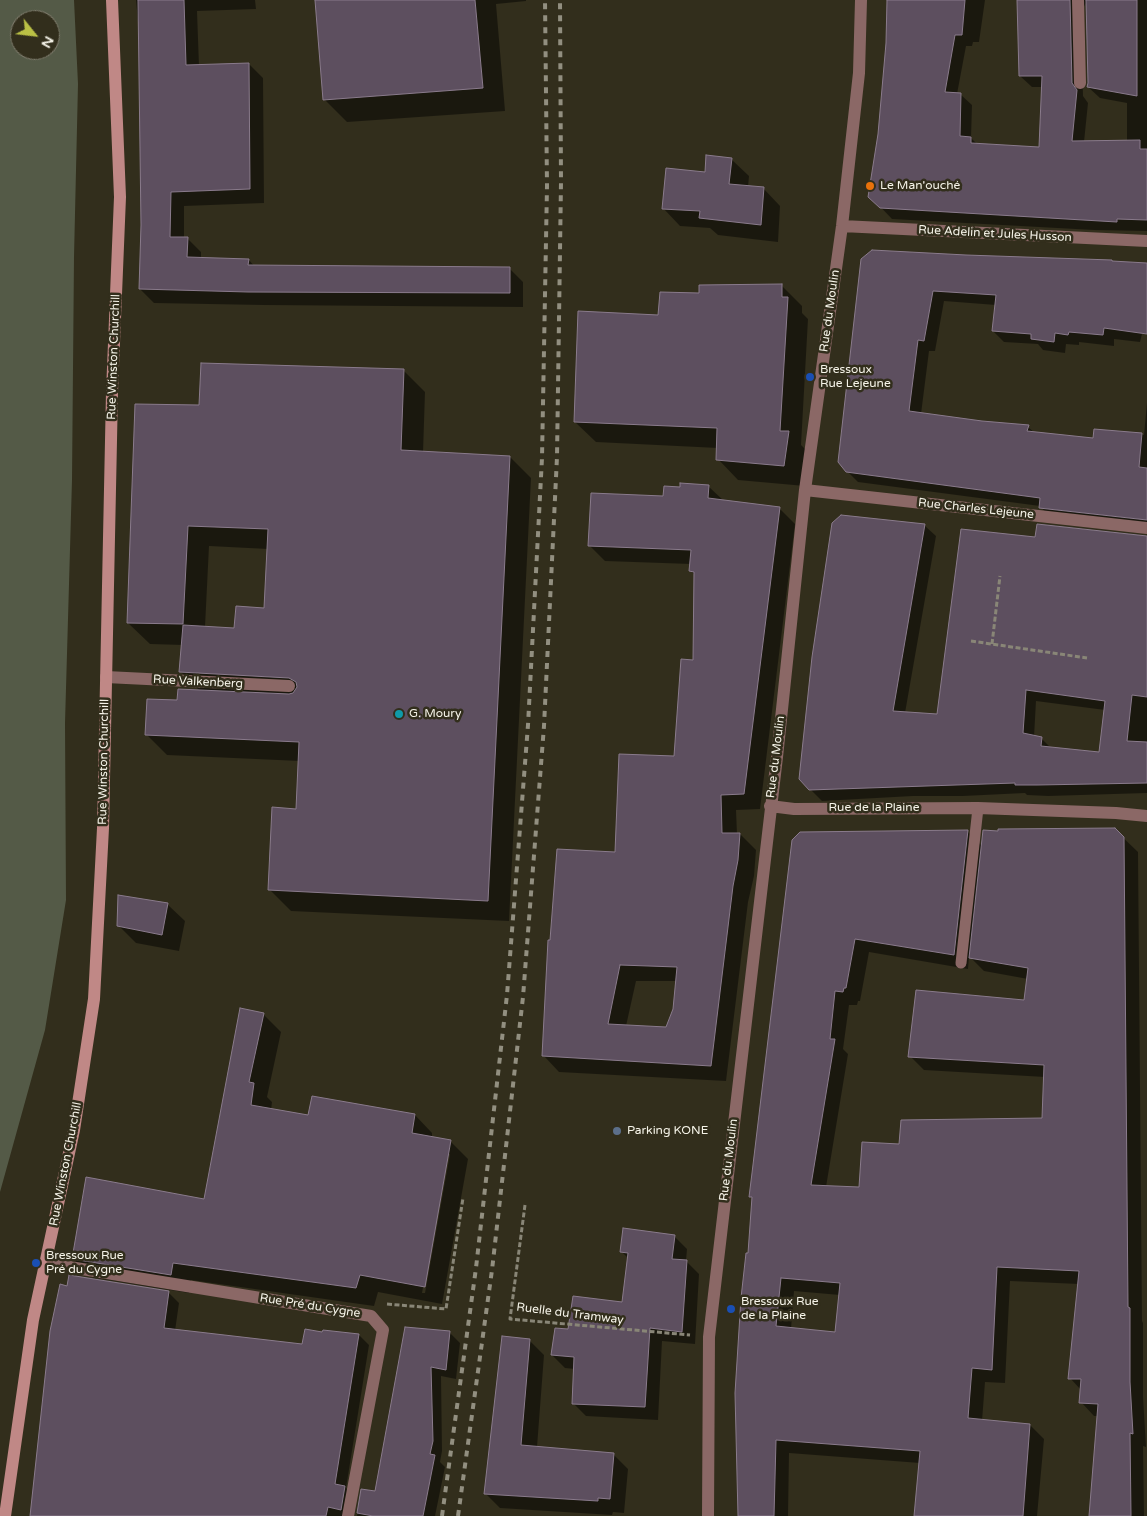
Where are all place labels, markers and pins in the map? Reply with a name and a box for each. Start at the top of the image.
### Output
place label: Le Man'ouché [880,179,960,193]
marker: Le Man'ouché [864,180,876,192]
place label: Bressoux Rue Lejeune [820,363,891,391]
marker: Bressoux Rue Lejeune [804,371,816,383]
place label: G. Moury [409,707,461,721]
marker: G. Moury [393,708,405,720]
place label: Parking KONE [627,1124,708,1138]
marker: Parking KONE [611,1125,623,1137]
place label: Bressoux Rue Pré du Cygne [46,1249,124,1277]
marker: Bressoux Rue Pré du Cygne [30,1257,42,1269]
place label: Bressoux Rue de la Plaine [741,1295,819,1323]
marker: Bressoux Rue de la Plaine [725,1303,737,1315]

